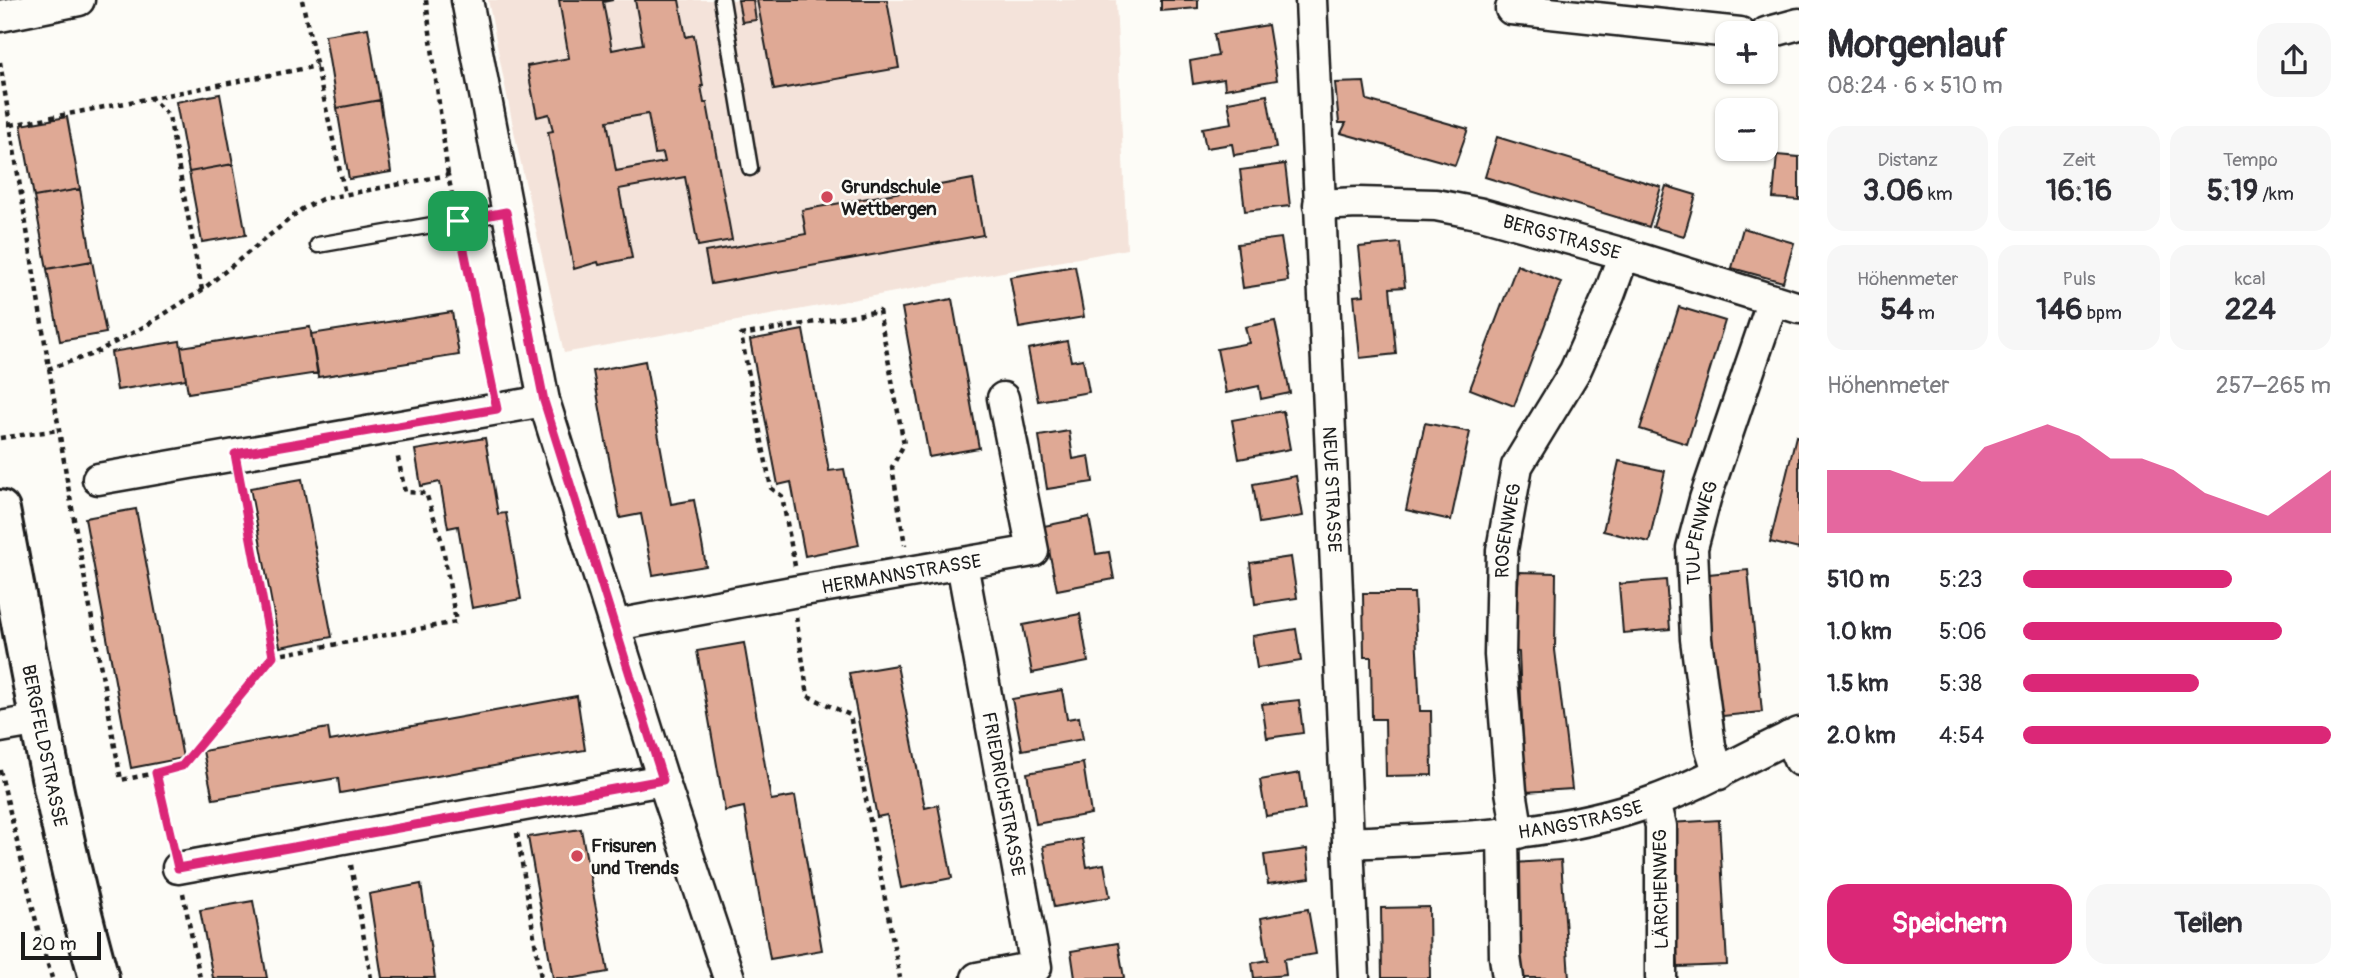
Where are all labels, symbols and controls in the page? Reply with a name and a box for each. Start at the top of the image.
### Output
map controls [1715,21,1778,161]
button: + [1715,21,1778,84]
text: Morgenlauf [1827,21,2007,69]
button: share [2257,23,2331,97]
text: 08:24 · 6 × 510 m [1827,71,2003,100]
button: − [1715,98,1778,161]
text: Distanz [1877,148,1938,172]
text: Zeit [2062,148,2096,172]
text: Tempo [2223,148,2278,172]
text: 3.06 [1863,172,1924,209]
text: 16:16 [2046,172,2112,209]
text: 5:19 [2207,172,2258,209]
place label: Grundschule Wettbergen [841,175,941,221]
text: km [1924,182,1953,206]
text: /km [2258,182,2294,206]
marker: Grundschule Wettbergen [819,189,835,205]
pin [428,191,488,251]
icon: arrive [439,202,477,240]
street label: BERGSTRASSE [1500,209,1623,266]
text: Höhenmeter [1857,267,1958,291]
text: Puls [2062,267,2096,291]
text: kcal [2235,267,2266,291]
text: 54 [1880,291,1914,328]
text: 146 [2036,291,2083,328]
text: 224 [2225,291,2276,328]
text: m [1914,301,1935,325]
text: bpm [2083,301,2122,325]
text: Höhenmeter [1827,371,1949,400]
text: 257–265 m [2216,371,2331,400]
street label: NEUE STRASSE [1317,426,1346,553]
street label: TULPENWEG [1681,477,1723,585]
street label: ROSENWEG [1490,481,1527,578]
street label: HERMANNSTRASSE [820,549,983,600]
text: 510 m [1827,565,1890,594]
text: 5:23 [1939,565,1983,594]
text: 1.0 km [1827,617,1892,646]
text: 5:06 [1939,617,1987,646]
street label: BERGFELDSTRASSE [16,663,72,830]
text: 1.5 km [1827,669,1889,698]
text: 5:38 [1939,669,1982,698]
street label: FRIEDRICHSTRASSE [976,710,1030,879]
text: 2.0 km [1827,721,1896,750]
text: 4:54 [1939,721,1984,750]
street label: HANGSTRASSE [1517,795,1646,845]
street label: LÄRCHENWEG [1648,829,1674,949]
place label: Frisuren und Trends [591,834,679,880]
marker: Frisuren und Trends [569,848,585,864]
button: Speichern [1827,884,2072,964]
button: Teilen [2086,884,2331,964]
scale bar [21,929,102,961]
text: 20 m [32,932,77,956]

